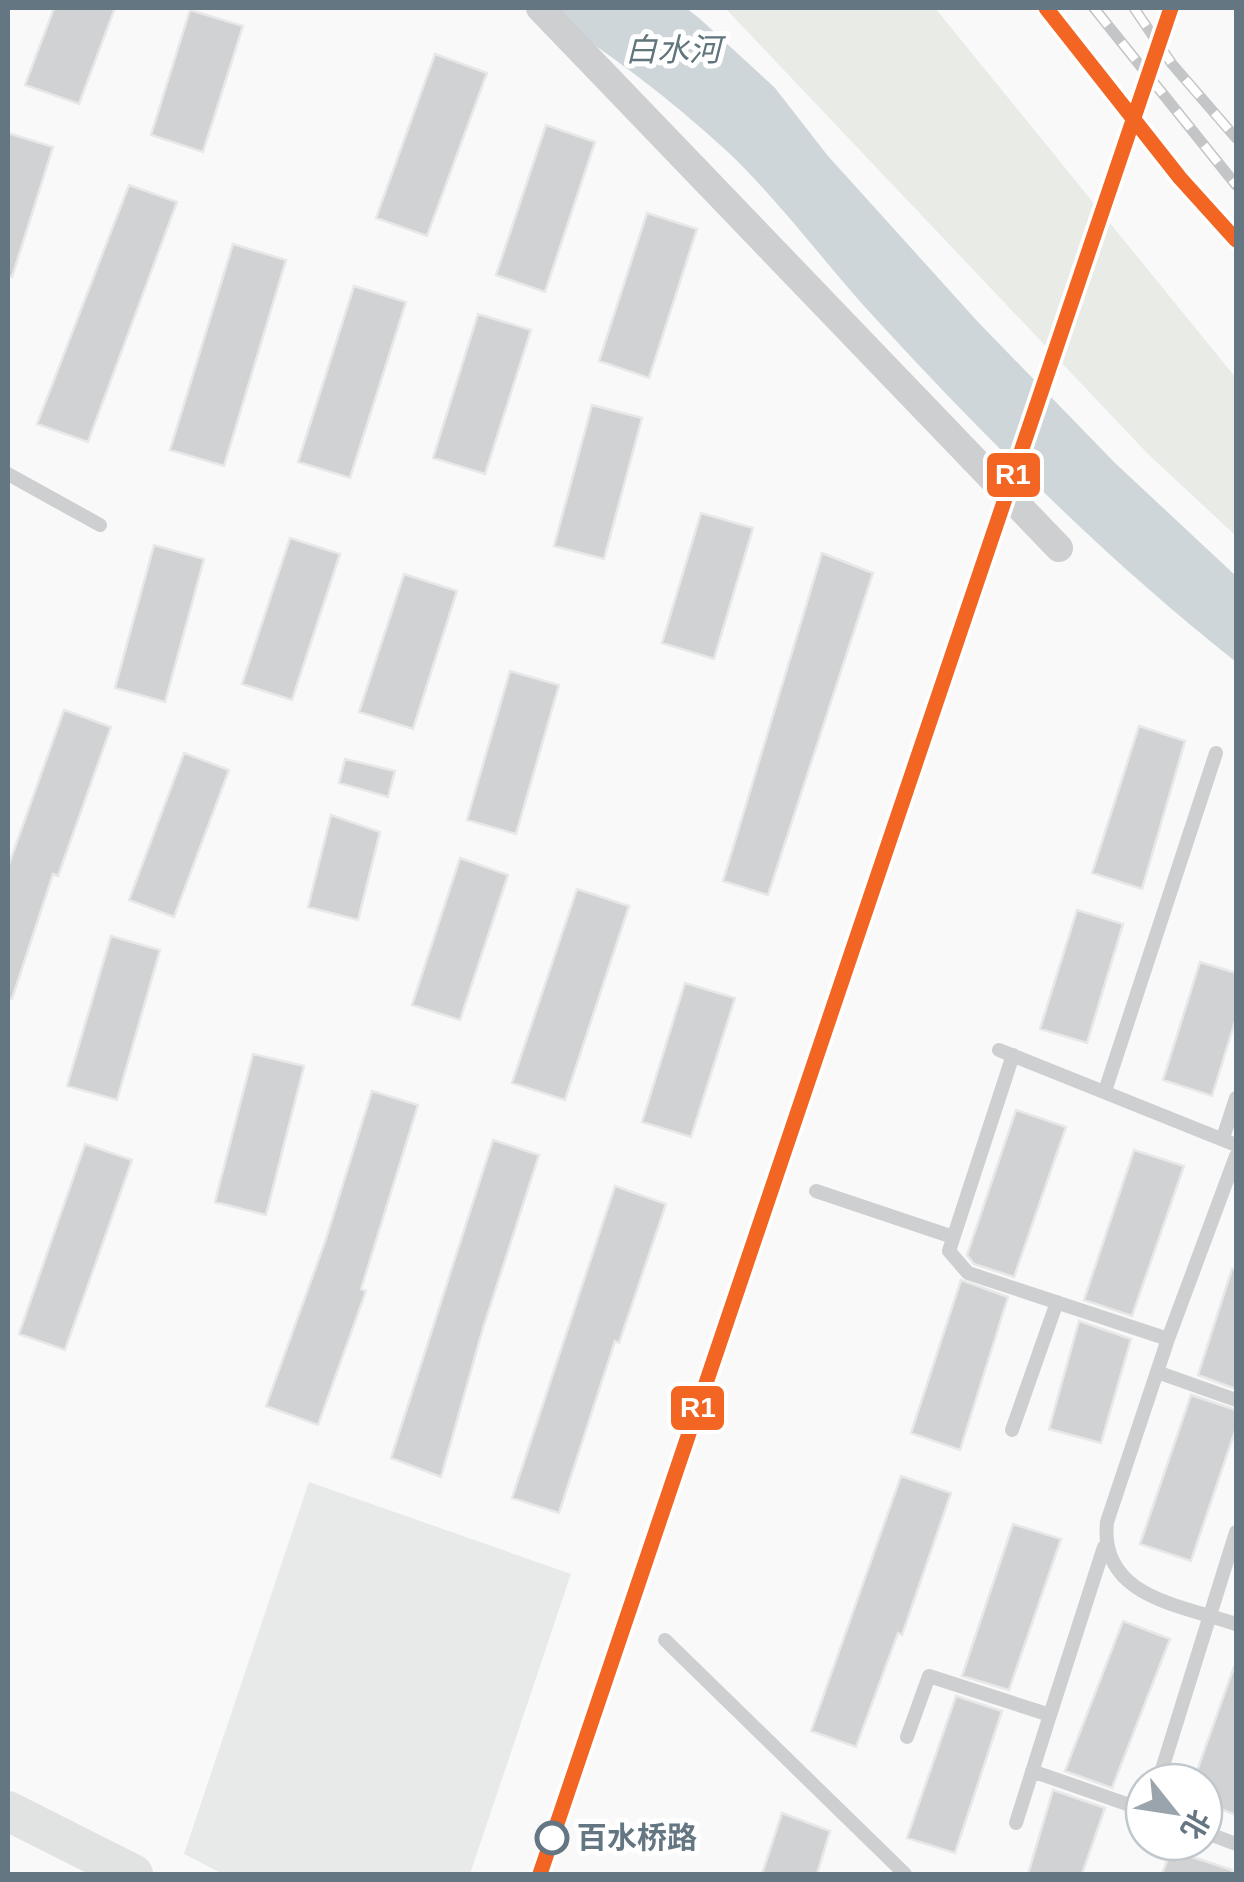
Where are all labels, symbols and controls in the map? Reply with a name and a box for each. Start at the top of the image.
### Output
water label: 白水河 [625,32,727,68]
line badge: R1 [985,451,1042,499]
text: R1 [995,459,1031,490]
line badge: R1 [669,1384,726,1432]
text: R1 [680,1392,716,1423]
north arrow [1124,1762,1224,1862]
text: 北 [1175,1804,1216,1844]
place label: 百水桥路 [577,1821,697,1854]
marker: 百水桥路 [536,1822,568,1854]

